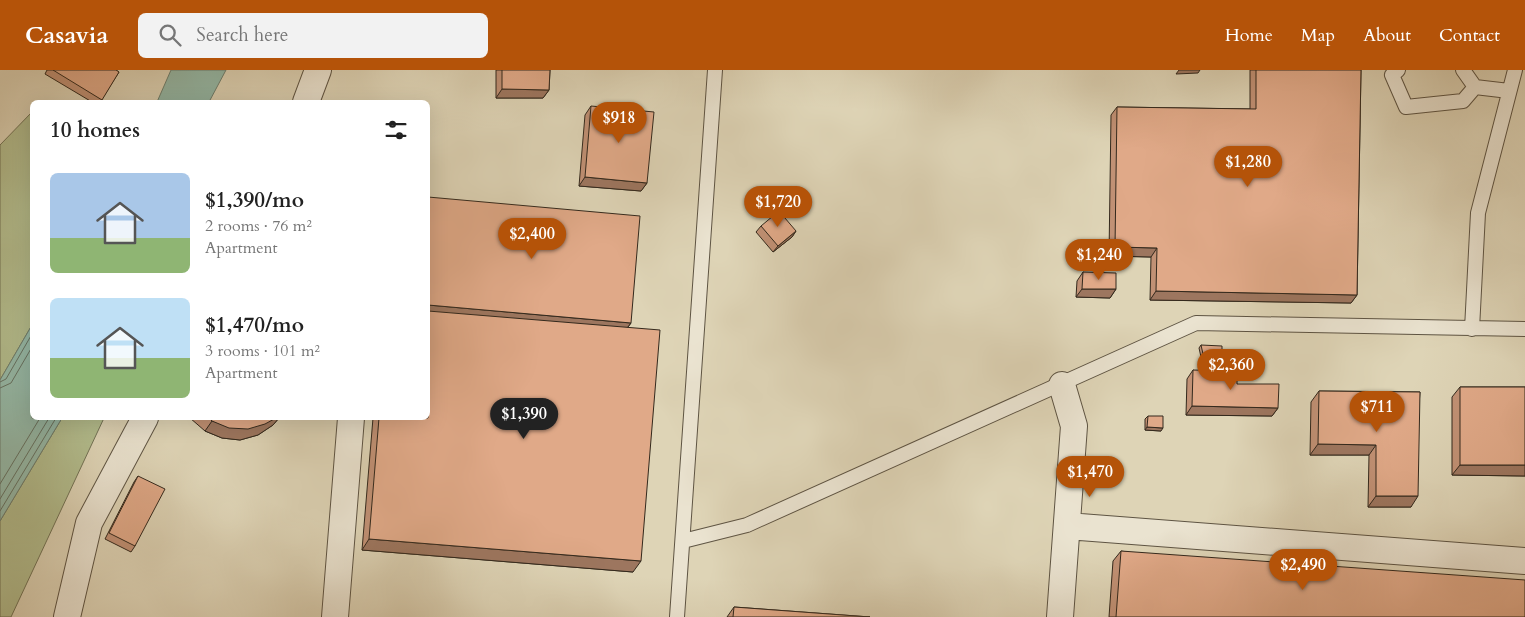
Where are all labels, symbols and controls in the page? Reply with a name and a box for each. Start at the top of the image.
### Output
search box [138,13,488,58]
text: Casavia [25,19,108,52]
icon: search [156,21,184,49]
text: Search here [196,22,288,48]
text: Home [1225,23,1273,48]
text: Map [1301,23,1335,48]
text: About [1363,23,1411,48]
text: Contact [1439,23,1500,48]
pin: $918 [589,102,649,144]
text: $918 [603,107,635,129]
text: 10 homes [50,116,140,145]
icon: filters [382,116,410,144]
pin: $1,280 [1207,146,1289,188]
text: $1,280 [1225,151,1271,173]
text: $1,390/mo [205,186,304,215]
pin: $1,720 [737,186,819,228]
text: $1,720 [755,191,801,213]
icon: home [90,193,150,253]
text: 2 rooms · 76 m² [205,215,312,237]
pin: $2,400 [491,218,573,260]
text: $2,400 [509,223,555,245]
text: Apartment [205,237,278,259]
pin: $1,240 [1058,238,1140,281]
text: $1,240 [1076,244,1122,266]
text: $1,470/mo [205,311,304,340]
icon: home [90,318,150,378]
text: 3 rooms · 101 m² [205,340,320,362]
pin: $2,360 [1190,348,1272,391]
text: $2,360 [1208,354,1254,376]
text: Apartment [205,362,278,384]
pin: $711 [1347,390,1407,433]
text: $711 [1361,396,1393,418]
pin: $1,390 [483,398,565,440]
text: $1,390 [501,403,547,425]
pin: $1,470 [1049,456,1131,498]
text: $1,470 [1067,461,1113,483]
pin: $2,490 [1262,548,1344,591]
text: $2,490 [1280,554,1326,576]

